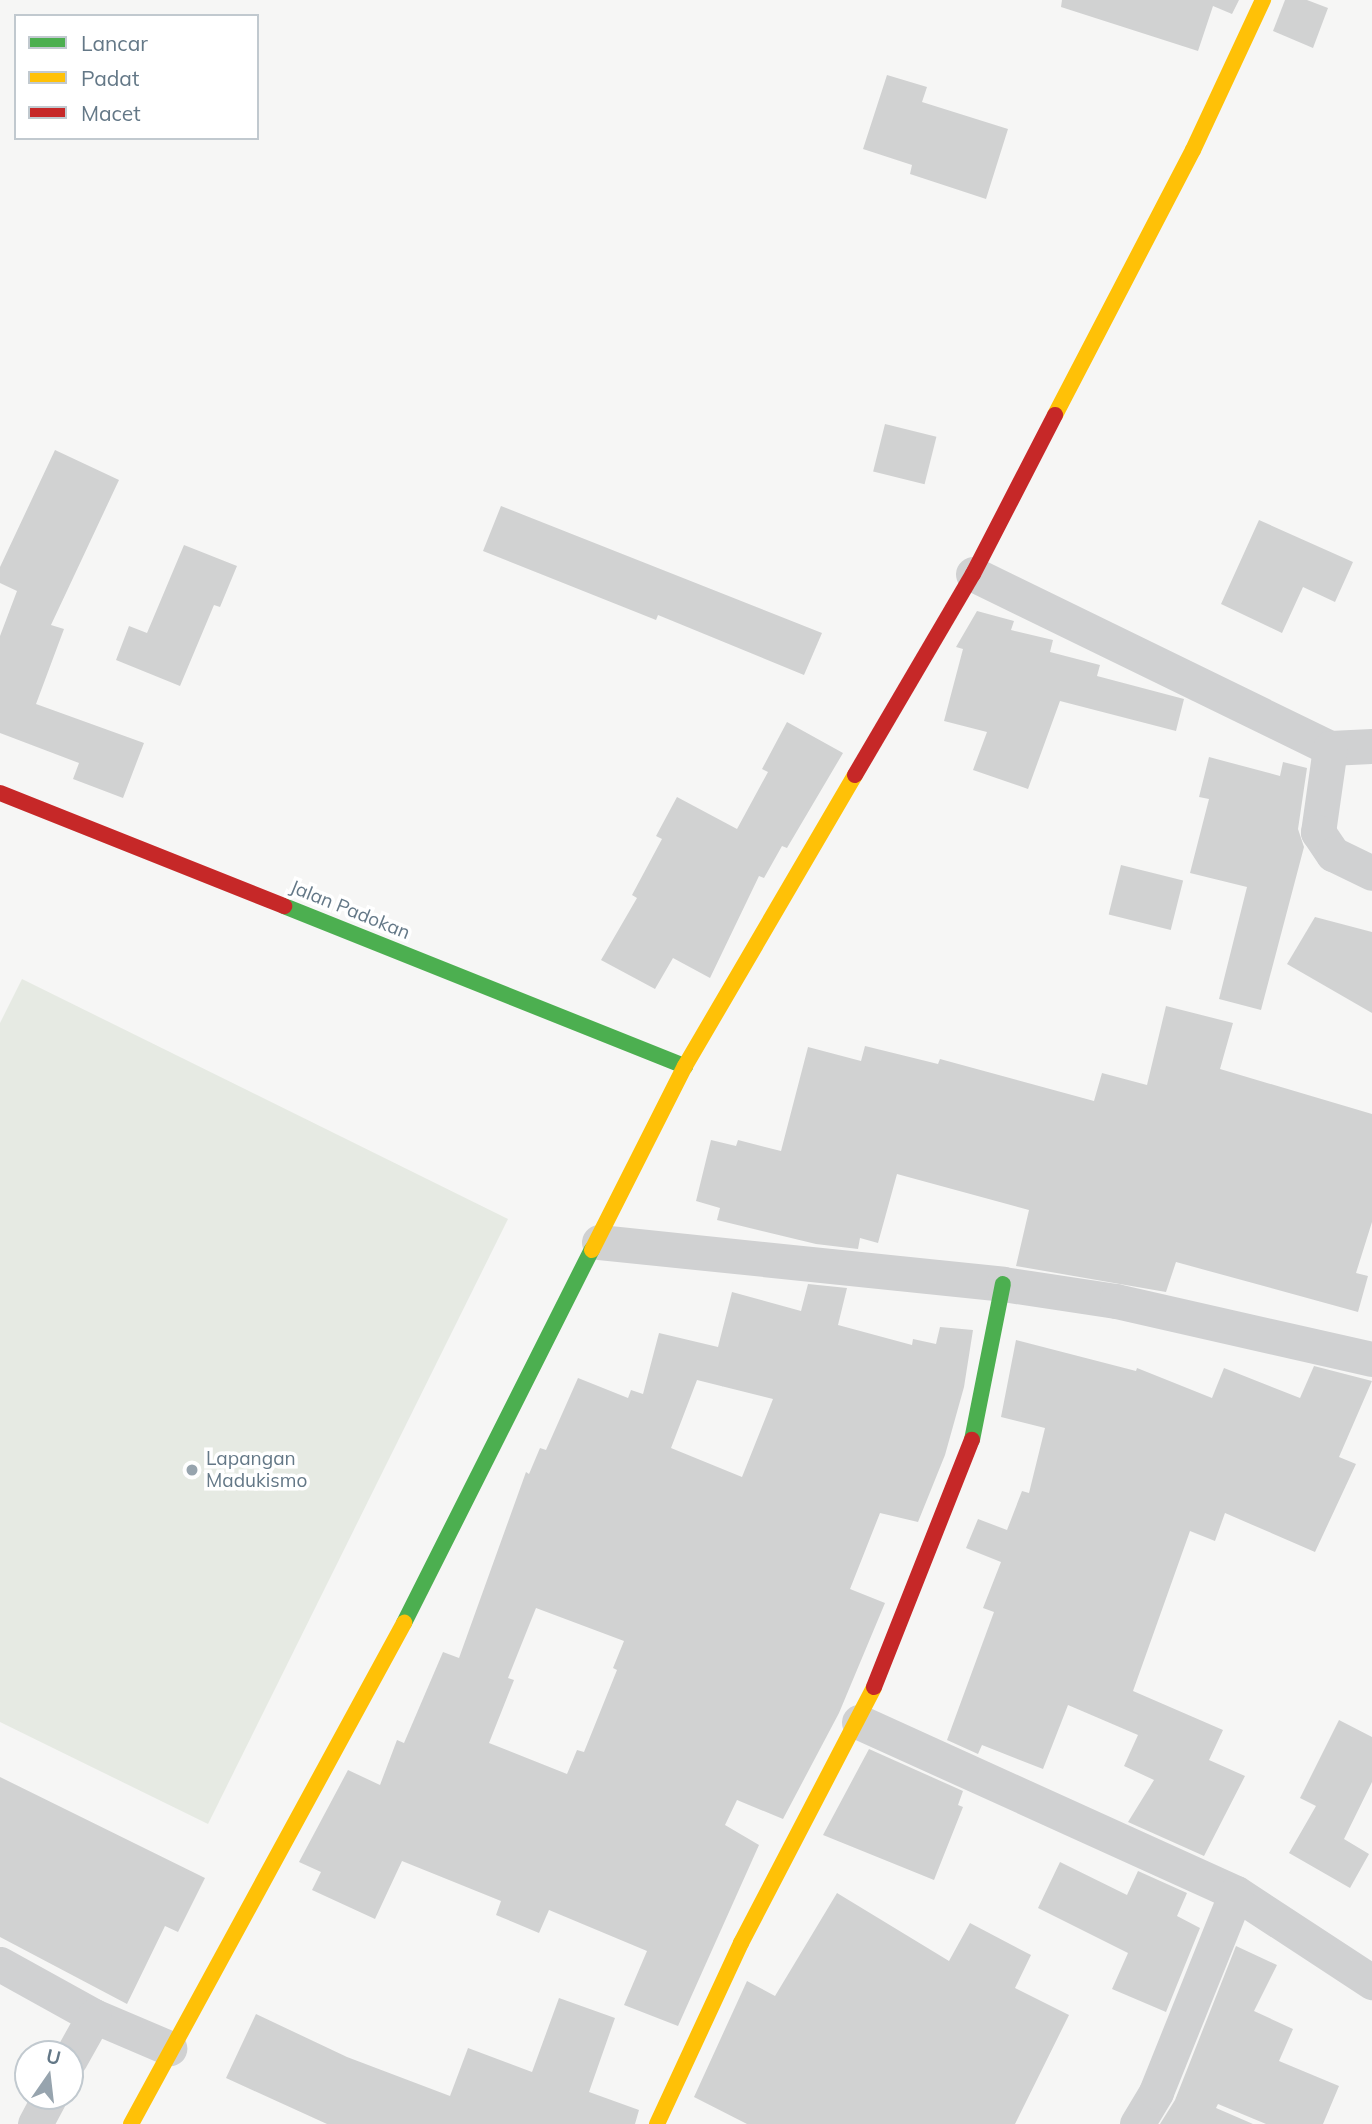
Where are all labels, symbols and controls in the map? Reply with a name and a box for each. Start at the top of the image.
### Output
legend [14,14,259,140]
text: Lancar [81,30,148,56]
text: Padat [81,65,139,91]
text: Macet [81,100,141,126]
street label: Jalan Padokan [287,876,413,944]
place label: Lapangan Madukismo [206,1448,307,1492]
marker: Lapangan Madukismo [184,1462,200,1478]
north arrow [14,2040,84,2110]
text: U [44,2043,63,2070]

